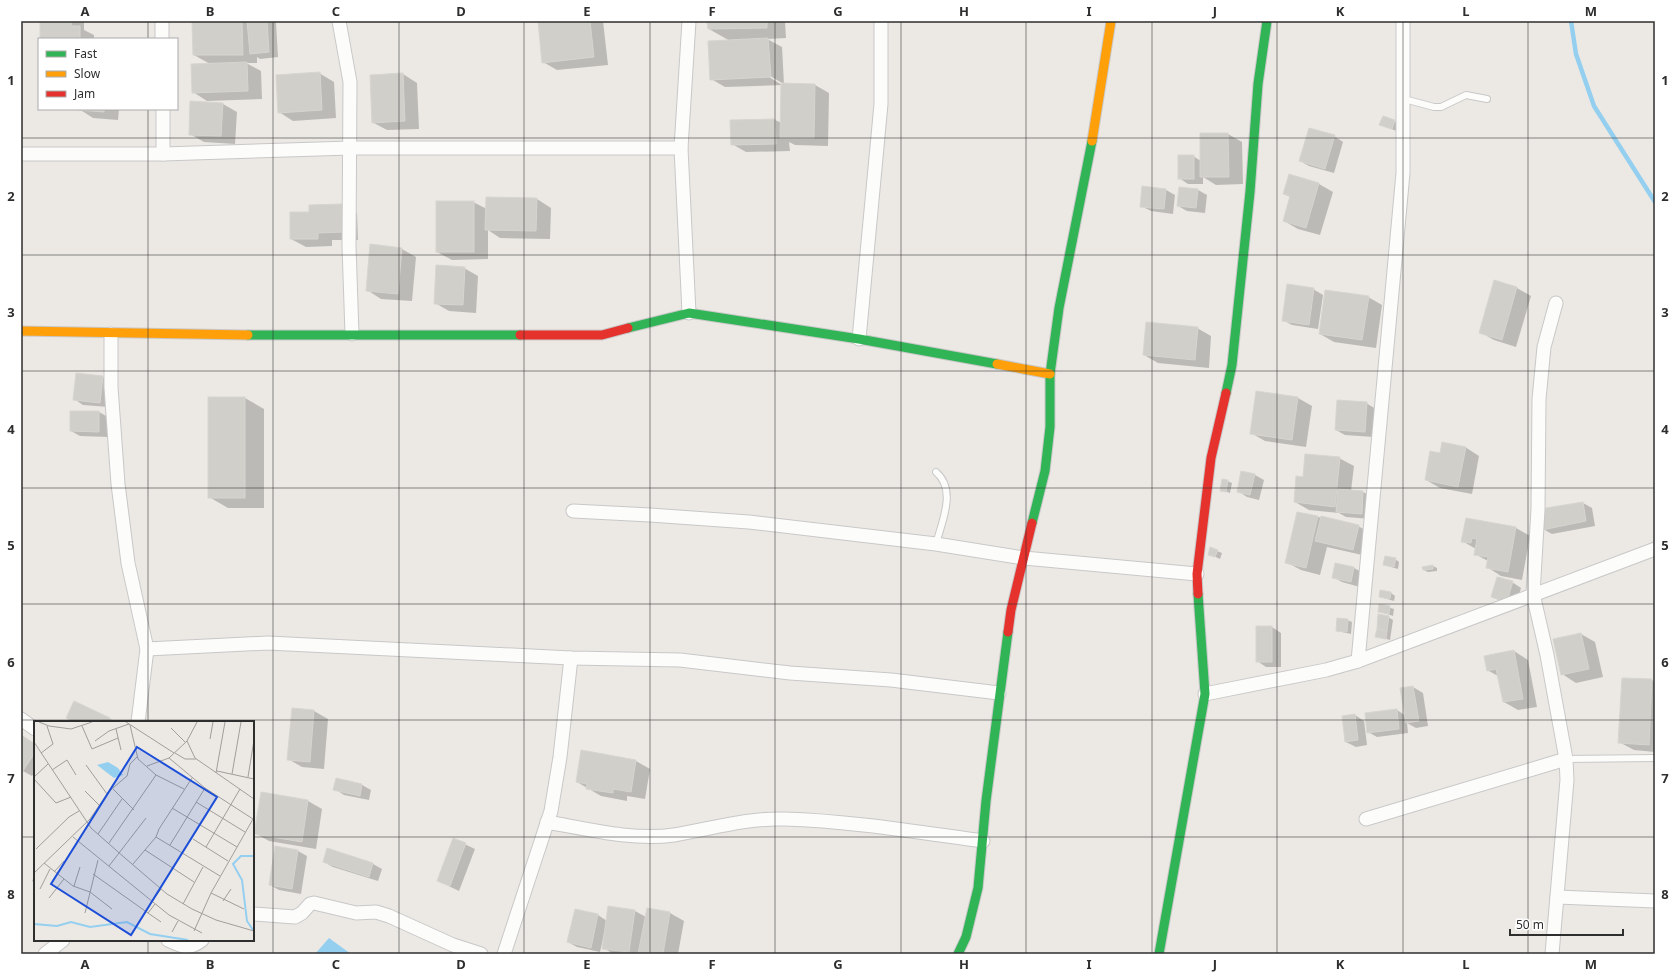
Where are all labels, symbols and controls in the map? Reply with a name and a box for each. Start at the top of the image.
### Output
text: A [81,2,90,20]
text: B [206,2,214,20]
text: C [332,2,340,20]
text: D [456,2,466,20]
text: E [583,2,591,20]
text: F [708,2,716,20]
text: G [833,2,843,20]
text: H [959,2,969,20]
text: I [1086,2,1092,20]
text: J [1212,2,1217,20]
text: K [1336,2,1345,20]
text: L [1462,2,1470,20]
text: M [1585,2,1597,20]
legend [38,38,178,110]
text: Fast [74,45,98,62]
text: Slow [74,65,101,82]
text: 1 [7,71,15,89]
text: 1 [1661,71,1669,89]
text: Jam [73,85,95,102]
text: 2 [7,187,15,205]
text: 2 [1661,187,1669,205]
text: 3 [7,303,15,321]
text: 3 [1661,303,1669,321]
text: 4 [7,420,15,438]
text: 4 [1661,420,1669,438]
text: 5 [7,536,15,554]
text: 5 [1661,536,1669,554]
text: 6 [7,653,15,671]
text: 6 [1661,653,1669,671]
inset map [34,721,254,941]
text: 7 [7,769,15,787]
text: 7 [1661,769,1669,787]
text: 8 [7,885,15,903]
text: 8 [1661,885,1669,903]
scale bar [1510,911,1623,937]
text: 50 m [1516,916,1544,933]
text: A [81,955,90,973]
text: B [206,955,214,973]
text: C [332,955,340,973]
text: D [456,955,466,973]
text: E [583,955,591,973]
text: F [708,955,716,973]
text: G [833,955,843,973]
text: H [959,955,969,973]
text: I [1086,955,1092,973]
text: J [1212,955,1217,973]
text: K [1336,955,1345,973]
text: L [1462,955,1470,973]
text: M [1585,955,1597,973]

